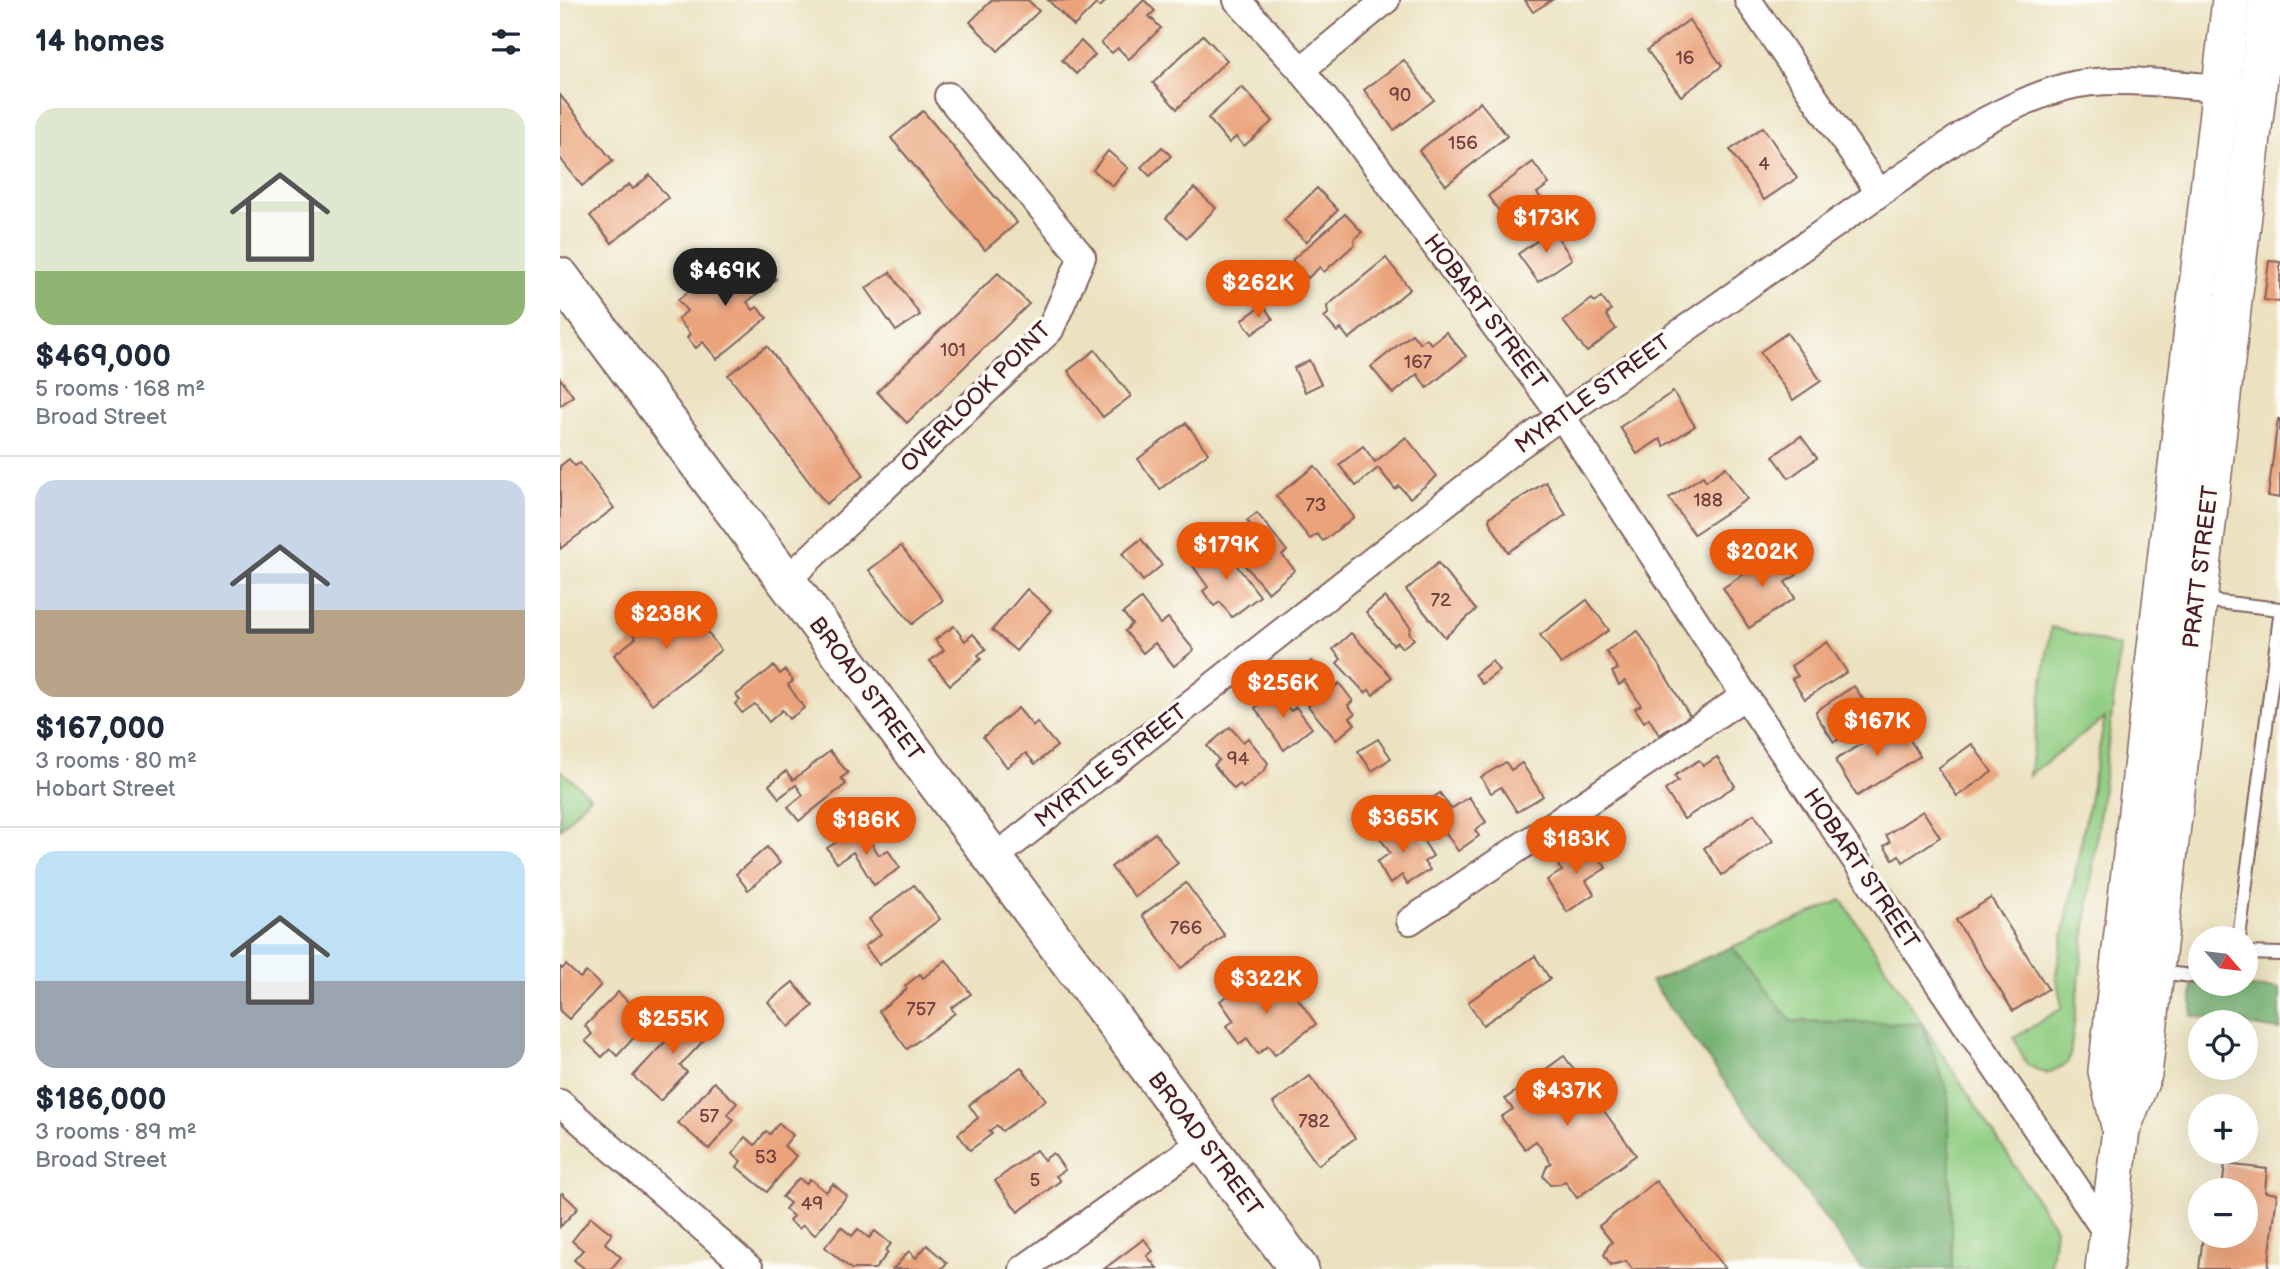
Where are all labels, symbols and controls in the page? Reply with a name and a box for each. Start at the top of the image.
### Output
icon: filters [487,23,525,61]
text: 14 homes [35,24,164,60]
house number: 16 [1676,47,1694,70]
house number: 90 [1389,84,1411,107]
house number: 156 [1448,132,1478,155]
house number: 4 [1758,153,1770,176]
icon: home [217,154,343,280]
pin: $173K [1497,196,1595,255]
text: $173K [1513,204,1579,232]
street label: HOBART STREET [1417,229,1553,396]
pin: $469K [676,248,774,308]
text: $469K [689,257,761,285]
pin: $262K [1209,260,1307,320]
text: $262K [1222,269,1294,297]
street label: OVERLOOK POINT [895,316,1057,478]
street label: MYRTLE STREET [1510,328,1676,460]
text: $469,000 [35,339,171,375]
house number: 101 [940,339,966,362]
house number: 167 [1404,351,1433,374]
text: 5 rooms · 168 m² [35,375,205,403]
text: Broad Street [35,403,167,431]
street label: PRATT STREET [2177,484,2225,650]
house number: 188 [1693,489,1723,512]
house number: 73 [1305,494,1327,517]
pin: $179K [1177,522,1275,582]
icon: home [217,526,343,652]
pin: $202K [1713,530,1811,589]
text: $179K [1193,531,1259,559]
text: $202K [1726,538,1798,566]
house number: 72 [1431,589,1452,612]
pin: $238K [617,592,715,651]
text: $238K [630,600,702,628]
street label: BROAD STREET [803,611,929,767]
pin: $256K [1234,660,1332,720]
text: $256K [1247,669,1319,697]
street label: MYRTLE STREET [1029,698,1193,834]
pin: $167K [1828,698,1926,758]
text: $167K [1843,707,1911,735]
text: $167,000 [35,711,165,747]
text: 3 rooms · 80 m² [35,747,197,775]
house number: 94 [1227,748,1250,771]
text: Hobart Street [35,775,175,803]
street label: HOBART STREET [1797,783,1925,955]
pin: $365K [1354,796,1452,855]
pin: $186K [817,798,915,857]
text: $365K [1367,804,1439,832]
text: $186K [832,806,900,834]
pin: $183K [1527,816,1625,876]
text: $183K [1542,825,1610,853]
icon: home [217,897,343,1023]
house number: 766 [1170,917,1202,940]
north arrow [2188,926,2258,996]
map controls [2188,926,2258,1248]
pin: $322K [1217,956,1315,1016]
text: $322K [1230,965,1302,993]
pin: $255K [624,996,722,1056]
house number: 757 [906,998,936,1021]
text: $255K [637,1005,709,1033]
button: locate [2188,1010,2258,1080]
street label: BROAD STREET [1142,1066,1268,1222]
pin: $437K [1518,1068,1616,1128]
text: $437K [1532,1077,1602,1105]
text: $186,000 [35,1082,166,1118]
button: + [2188,1094,2258,1164]
house number: 57 [699,1105,720,1128]
house number: 782 [1298,1110,1331,1133]
text: 3 rooms · 89 m² [35,1118,197,1146]
text: Broad Street [35,1146,167,1174]
house number: 53 [755,1146,777,1169]
house number: 5 [1030,1169,1041,1192]
button: − [2188,1178,2258,1248]
house number: 49 [801,1193,823,1216]

